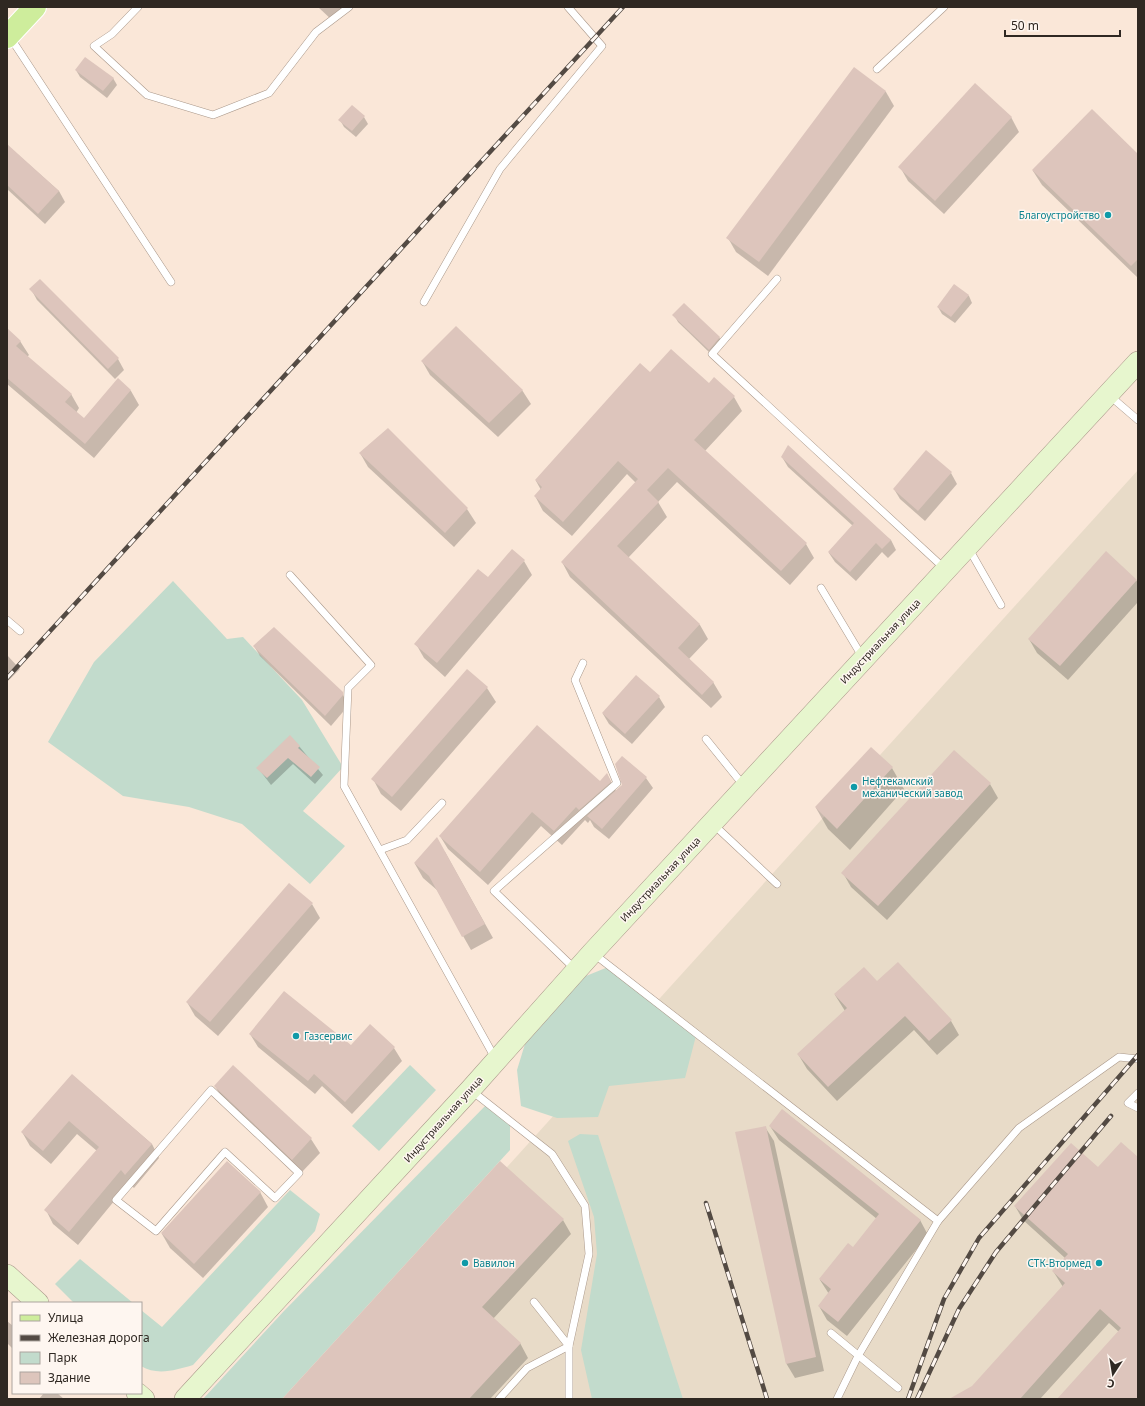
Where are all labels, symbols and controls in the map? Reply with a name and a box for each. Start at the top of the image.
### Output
scale bar [1005,12,1120,38]
text: 50 m [1011,17,1039,34]
place label: Благоустройство [1019,208,1100,222]
marker: Благоустройство [1103,210,1113,220]
street label: Индустриальная улица [837,595,923,687]
place label: Нефтекамский механический завод [862,774,962,800]
marker: Нефтекамский механический завод [849,782,859,792]
street label: Индустриальная улица [617,833,703,925]
place label: Газсервис [304,1029,352,1043]
marker: Газсервис [291,1031,301,1041]
street label: Индустриальная улица [400,1073,486,1165]
place label: Вавилон [473,1256,515,1270]
place label: СТК-Втормед [1027,1256,1091,1270]
marker: Вавилон [460,1258,470,1268]
marker: СТК-Втормед [1094,1258,1104,1268]
legend [12,1302,142,1394]
text: Улица [48,1309,83,1326]
text: Железная дорога [48,1329,150,1346]
text: Парк [48,1349,78,1366]
north arrow [1093,1354,1133,1394]
text: Здание [48,1369,91,1386]
text: С [1106,1376,1116,1392]

